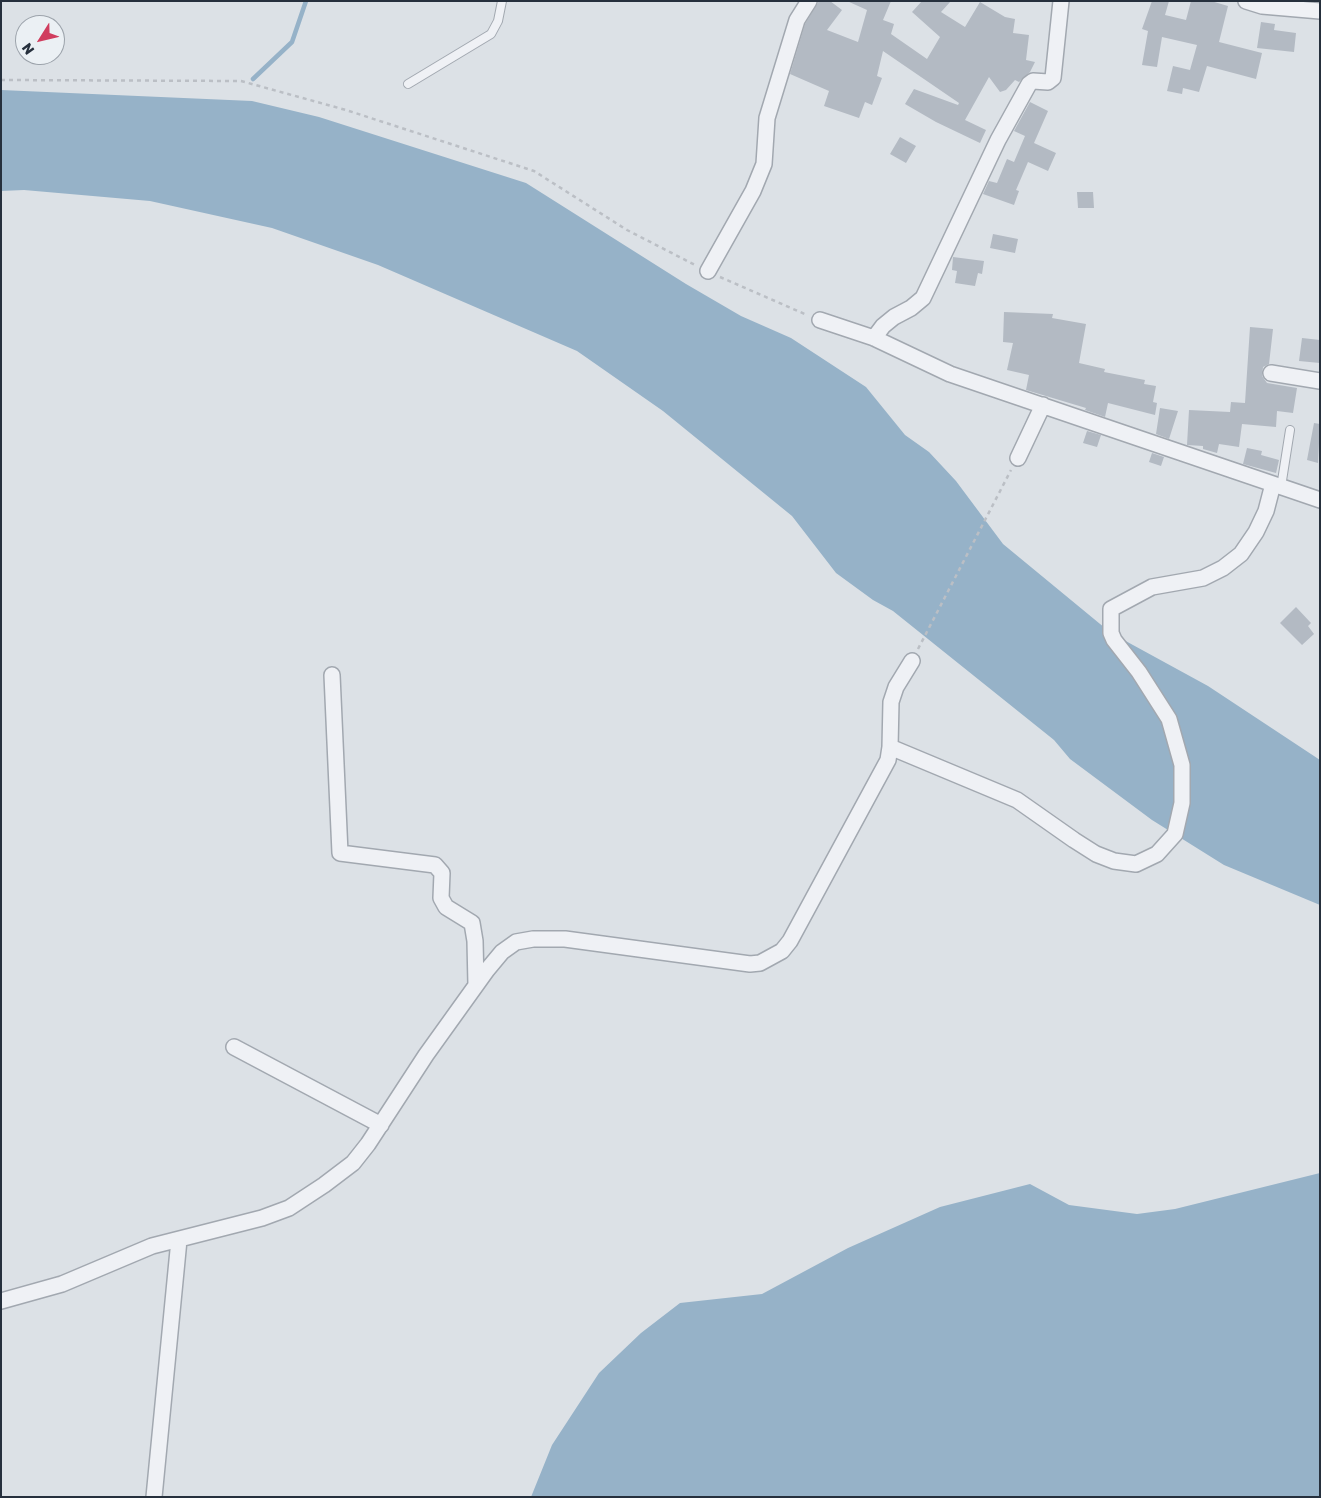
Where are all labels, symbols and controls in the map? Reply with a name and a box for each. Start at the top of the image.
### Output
north arrow [15,15,65,65]
text: N [18,39,38,58]

